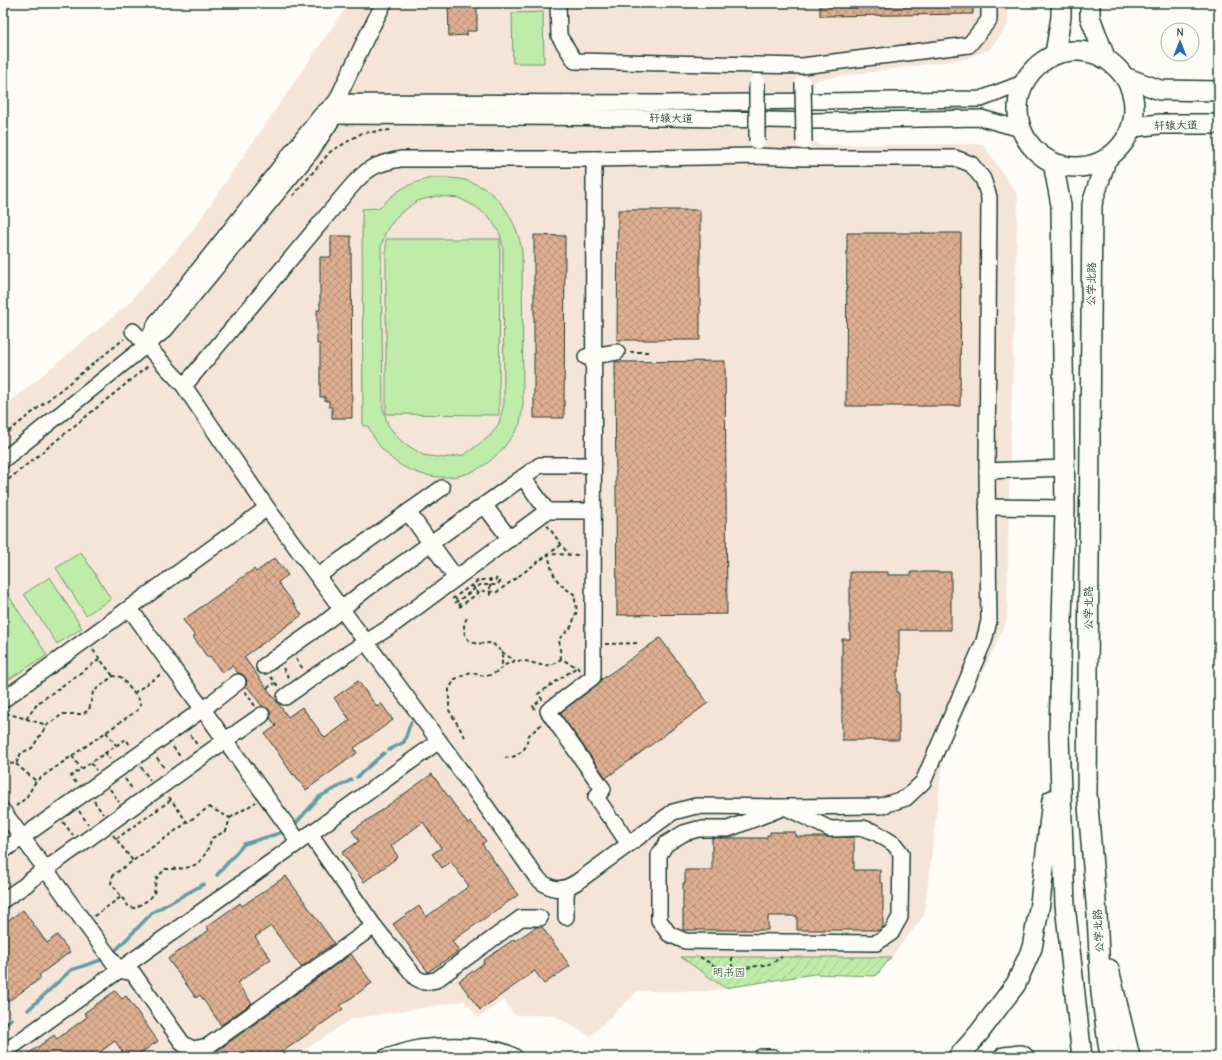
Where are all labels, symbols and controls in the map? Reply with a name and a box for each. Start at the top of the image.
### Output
north arrow [1160,22,1200,62]
text: N [1176,26,1184,39]
street label: 轩辕大道 [649,112,693,125]
street label: 轩辕大道 [1154,119,1198,132]
street label: 公学北路 [1085,262,1098,306]
street label: 公学北路 [1082,586,1095,630]
street label: 公学北路 [1091,909,1106,953]
park label: 明书园 [713,966,746,979]

